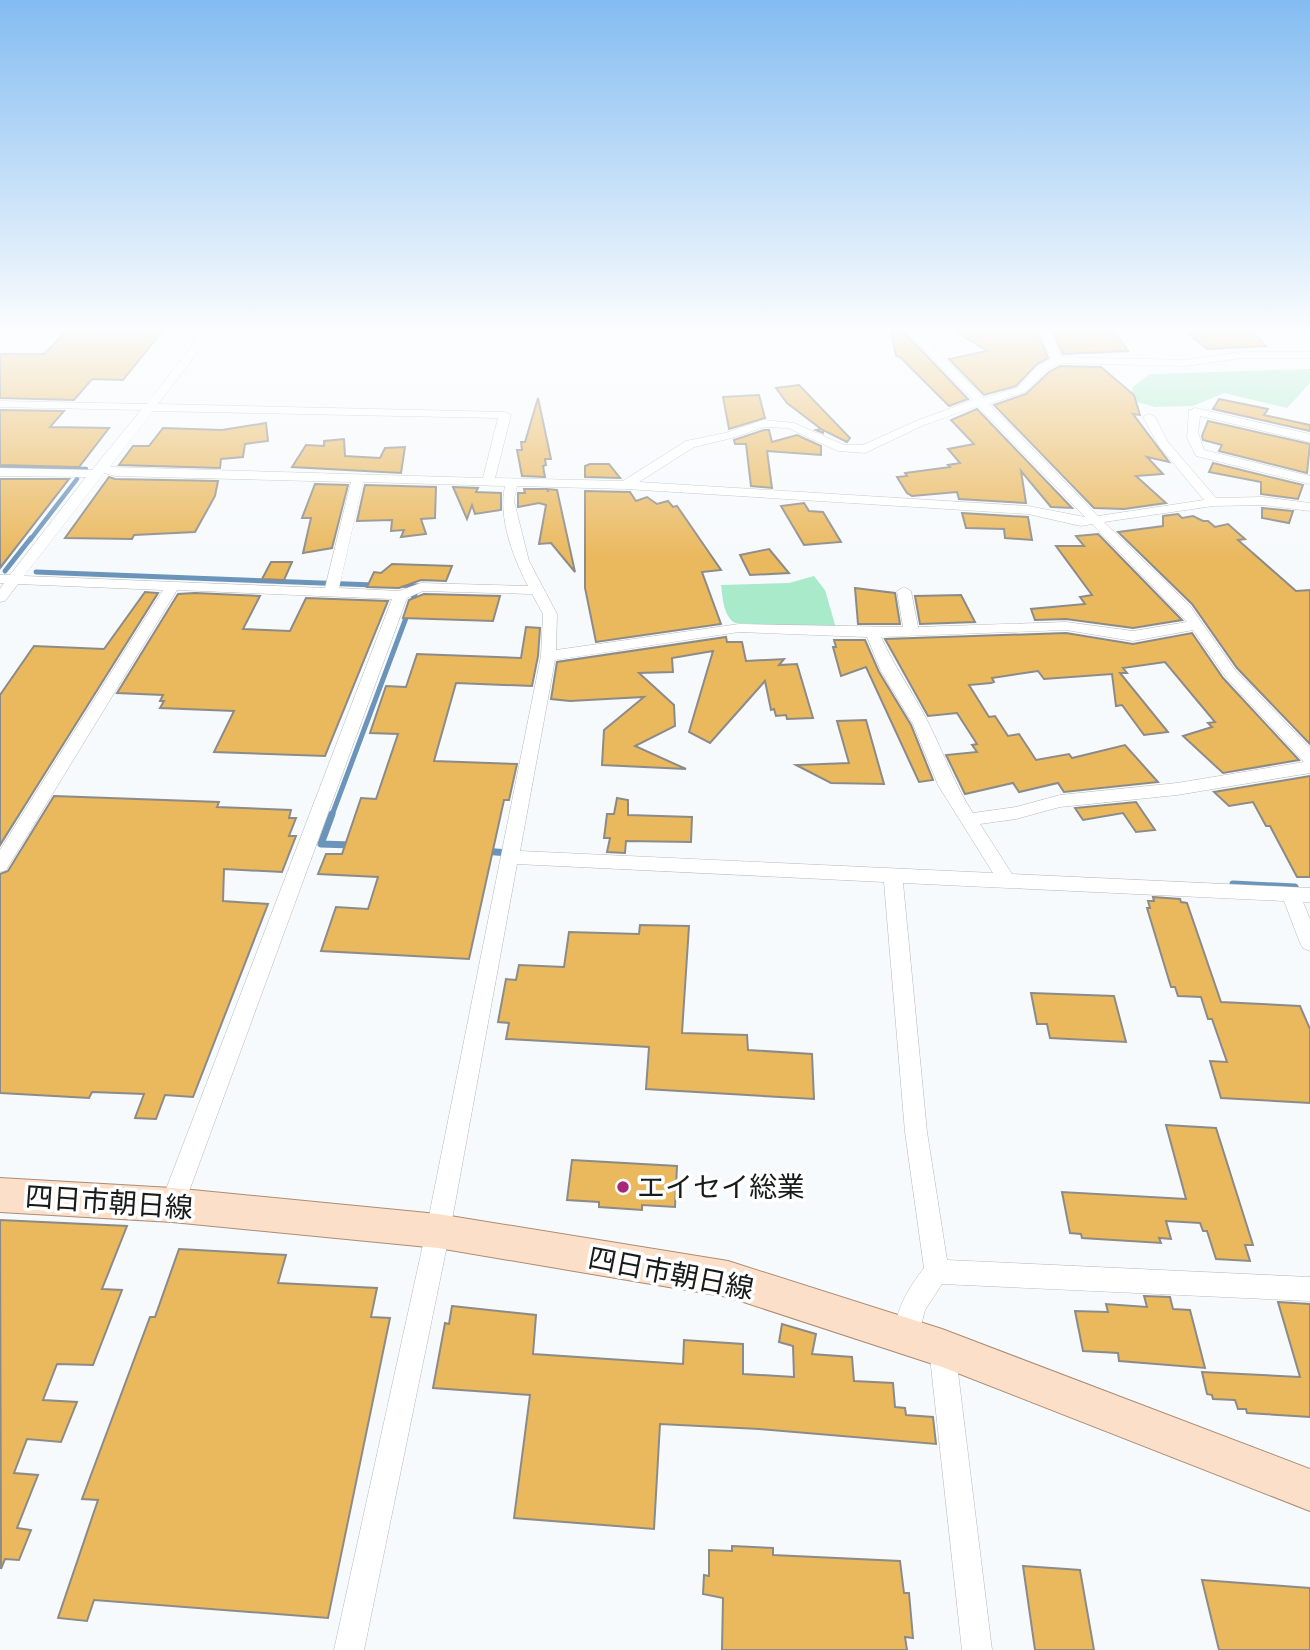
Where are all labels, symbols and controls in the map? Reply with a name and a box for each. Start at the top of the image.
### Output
place label: エイセイ総業 [637,1169,805,1203]
street label: 四日市朝日線 [24,1178,194,1224]
marker: エイセイ総業 [615,1179,631,1195]
street label: 四日市朝日線 [585,1239,757,1305]

